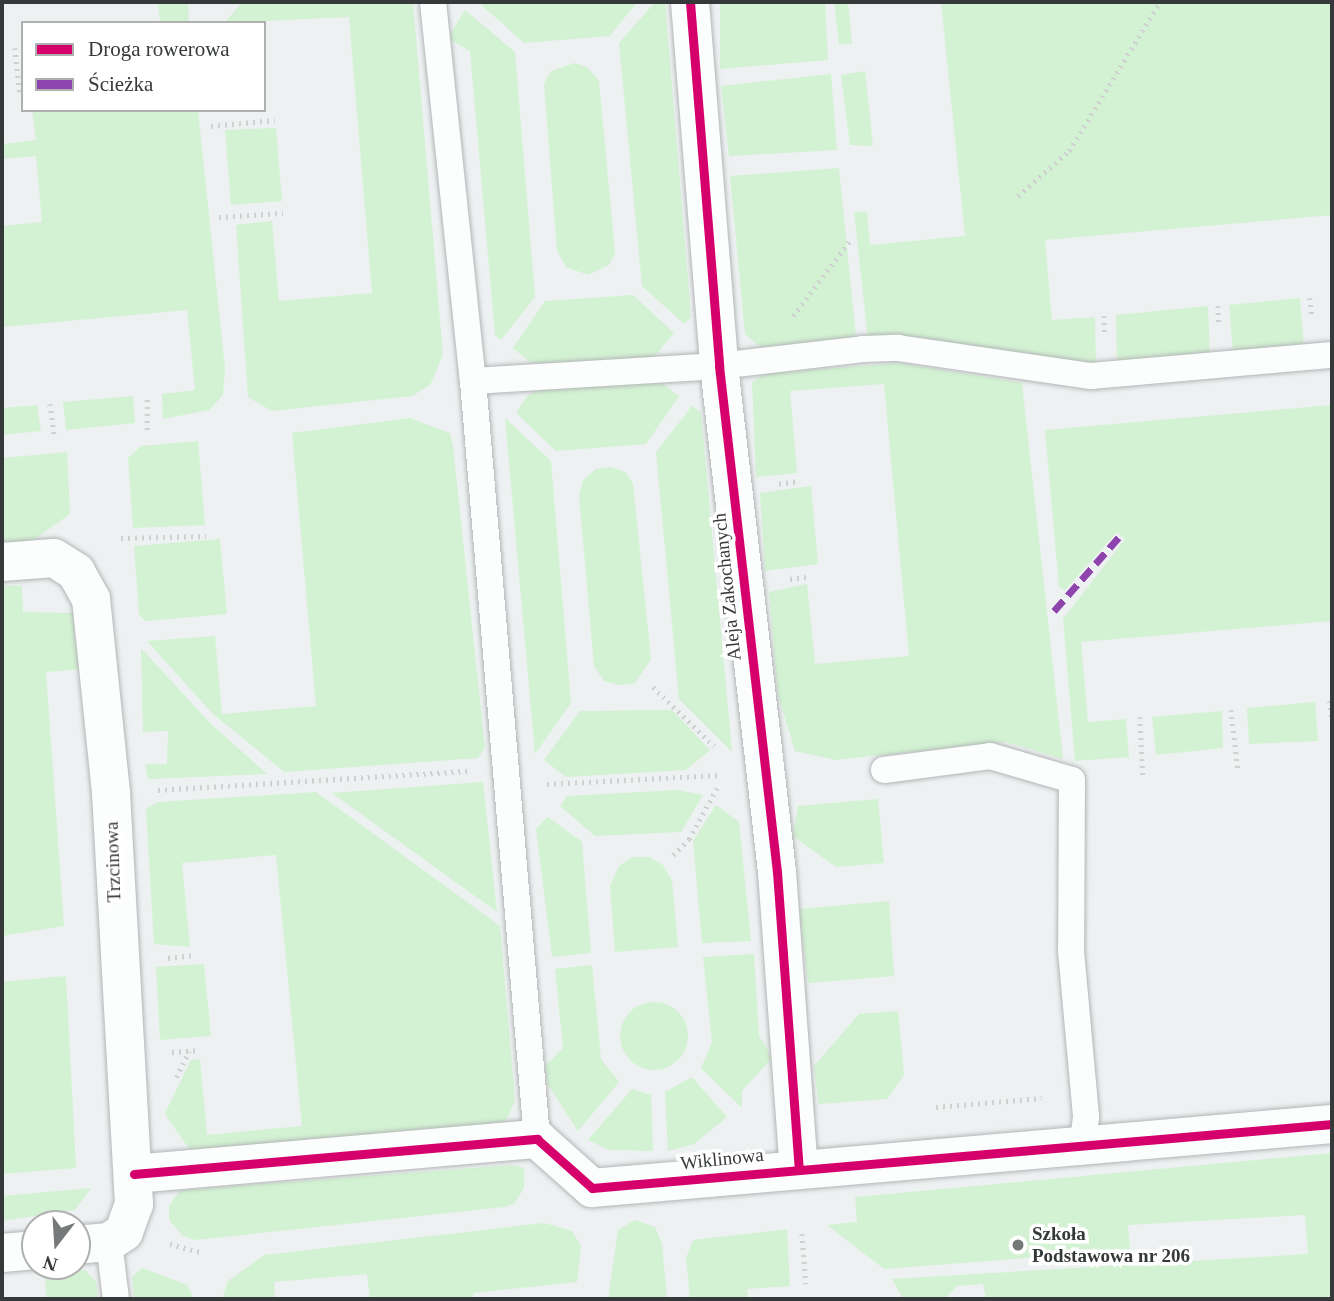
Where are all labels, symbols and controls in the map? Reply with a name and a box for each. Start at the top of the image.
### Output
legend [21,21,266,112]
text: Droga rowerowa [88,37,230,61]
text: Ścieżka [88,72,153,96]
street label: Aleja Zakochanych [708,512,746,662]
street label: Trzcinowa [100,821,126,903]
street label: Wiklinowa [679,1143,765,1175]
north arrow [21,1210,91,1280]
place label: Szkoła Podstawowa nr 206 [1032,1223,1190,1267]
marker: Szkoła Podstawowa nr 206 [1010,1237,1026,1253]
text: N [41,1252,60,1276]

